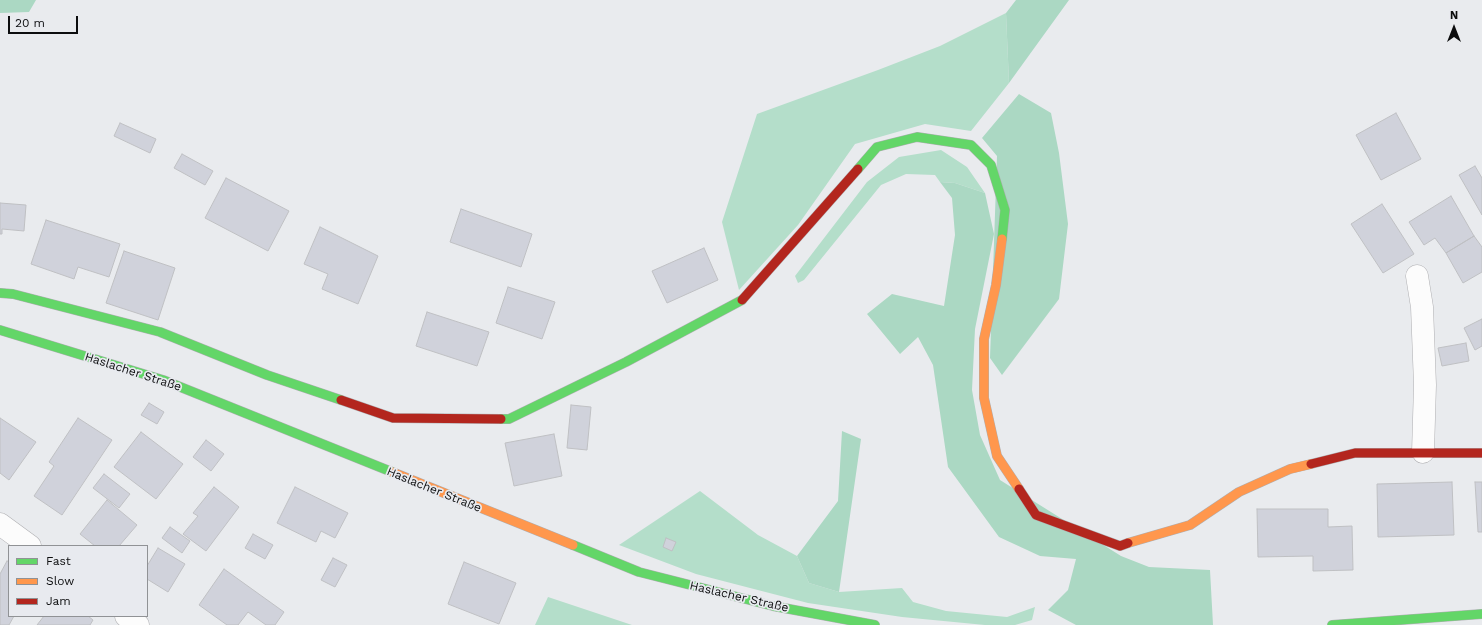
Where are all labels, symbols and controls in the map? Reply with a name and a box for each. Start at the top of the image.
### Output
scale bar [10,8,80,34]
north arrow [1434,8,1474,48]
text: N [1450,9,1458,22]
text: 20 m [15,16,45,30]
street label: Haslacher Straße [83,350,183,394]
street label: Haslacher Straße [385,464,483,516]
legend [8,545,148,617]
text: Fast [46,554,71,568]
text: Slow [46,574,74,588]
street label: Haslacher Straße [688,579,790,615]
text: Jam [46,594,71,608]

